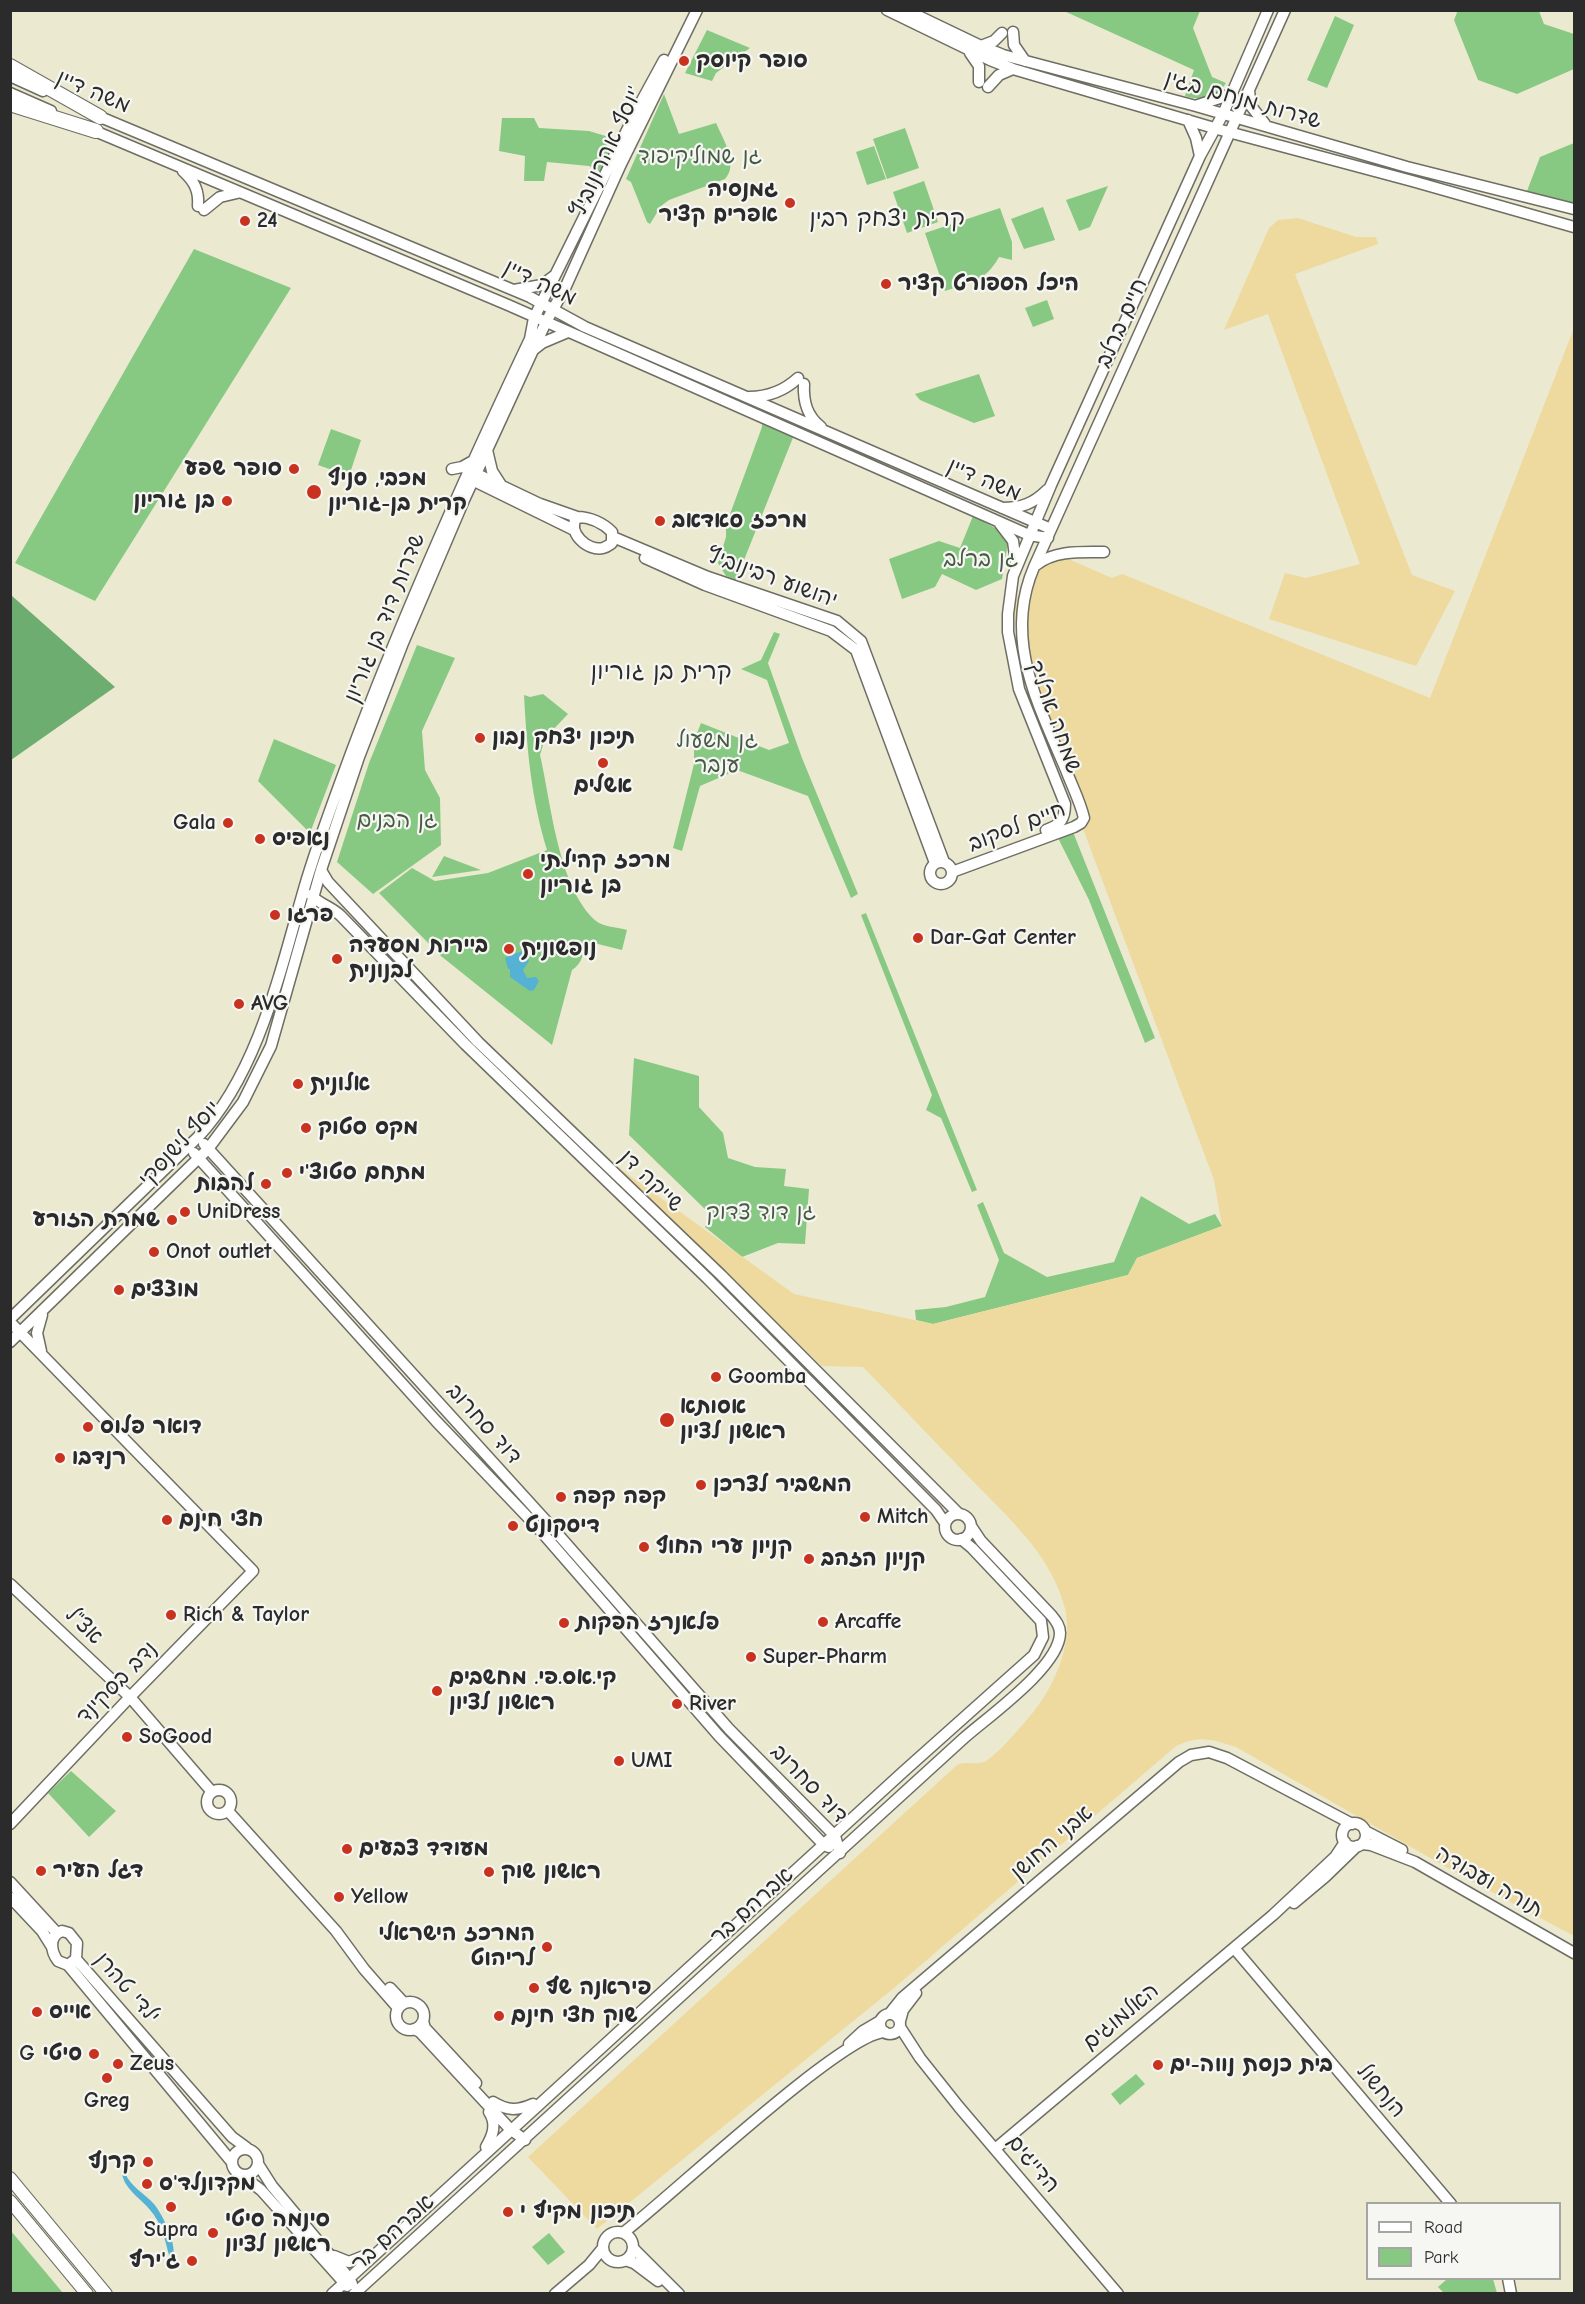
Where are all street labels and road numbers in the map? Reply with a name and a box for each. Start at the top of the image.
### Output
street label: משה דיין [52,65,134,119]
street label: שדרות מנחם בגין [1162,65,1324,135]
street label: יוסף אהרונוביץ' [565,82,649,222]
street label: משה דיין [499,254,581,312]
street label: חיים ברלב [1091,274,1153,372]
street label: משה דיין [943,453,1025,507]
street label: שדרות דוד בן גוריון [339,529,431,707]
street label: יהושוע רבינוביץ [703,542,841,614]
street label: שמחה ארליך [1021,657,1087,777]
street label: חיים לסקוב [964,796,1070,858]
street label: יוסף לישנסקי [134,1096,226,1192]
street label: שייקה דן [614,1144,688,1218]
street label: דוד סחרוב [441,1378,527,1470]
street label: אצ"ל [60,1602,108,1650]
street label: נדב בסקינד [71,1636,163,1730]
street label: דוד סחרוב [765,1739,853,1829]
street label: אבני החושן [1005,1800,1099,1886]
street label: תורה ועבודה [1430,1841,1548,1923]
street label: אברהם בר [705,1862,799,1950]
street label: ילדי טהרן [89,1947,165,2029]
street label: האלמוגים [1078,1978,1164,2056]
street label: הנחשול [1351,2059,1411,2123]
street label: הדייגים [1001,2129,1065,2199]
street label: אברהם בר [346,2189,440,2277]

